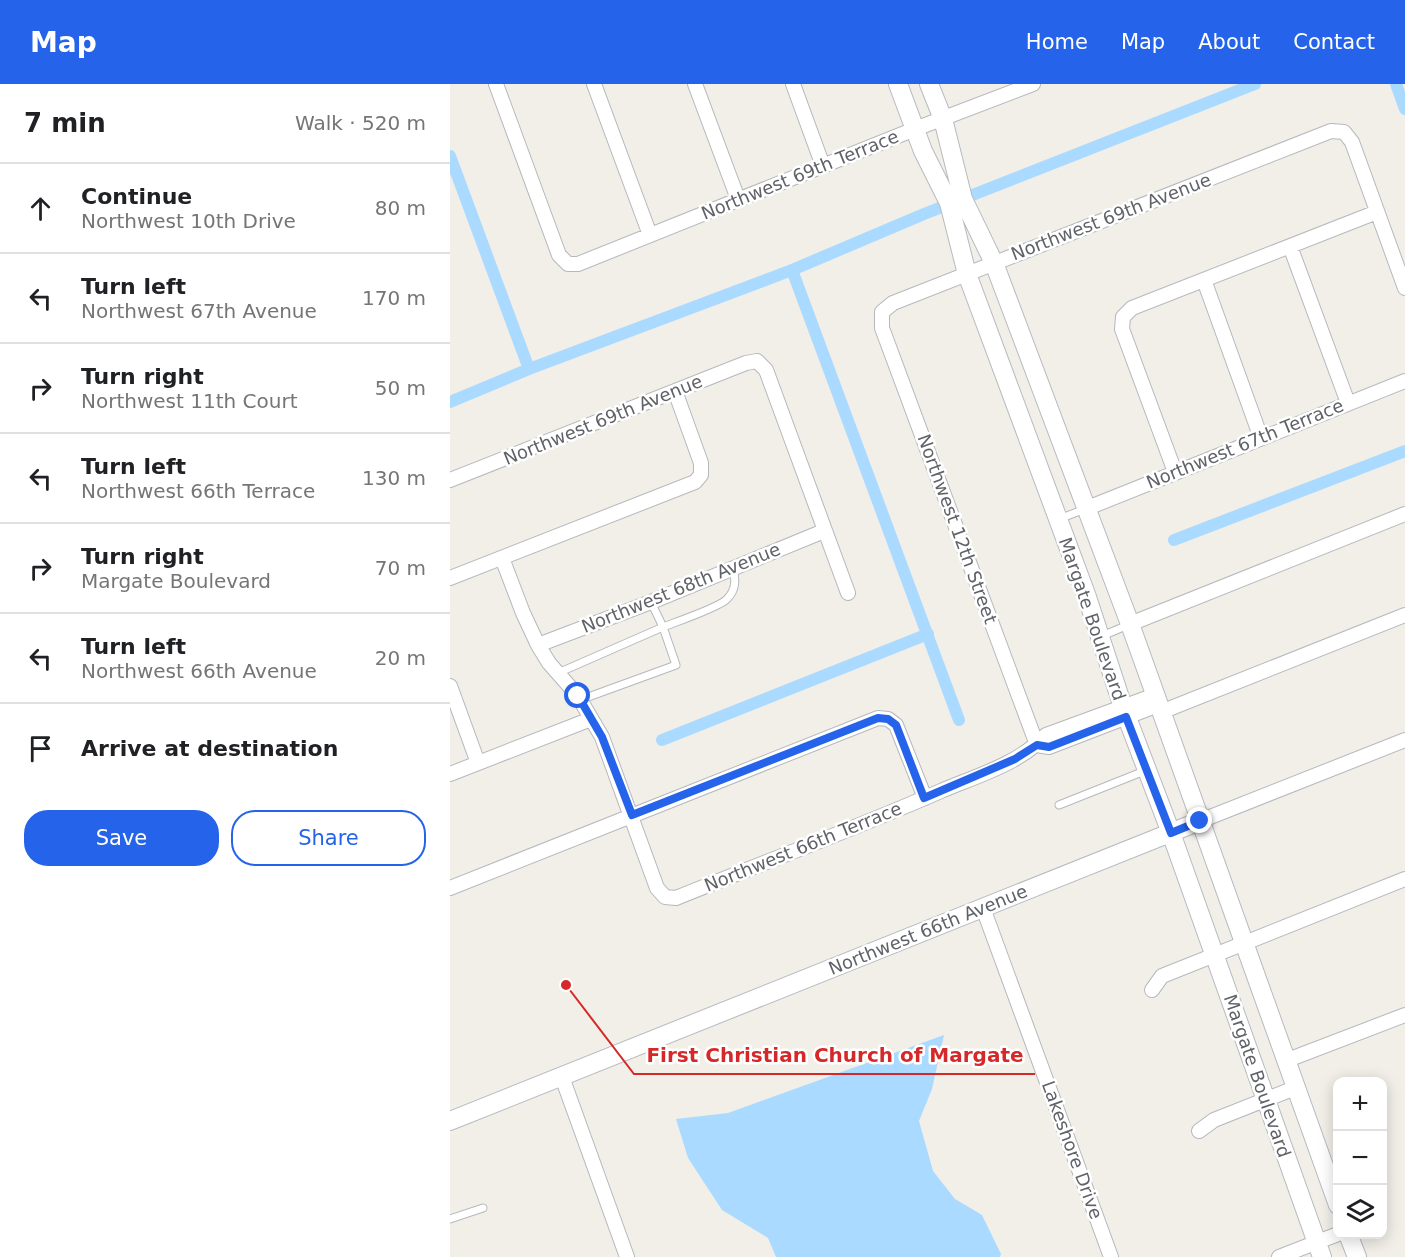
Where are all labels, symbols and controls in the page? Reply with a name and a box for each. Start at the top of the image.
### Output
text: Map [30,26,97,59]
text: Home [1026,30,1088,54]
text: Map [1121,30,1165,54]
text: About [1198,30,1260,54]
text: Contact [1293,30,1375,54]
text: 7 min [24,108,106,138]
text: Walk · 520 m [295,111,426,135]
street label: Northwest 69th Terrace [698,125,902,224]
street label: Northwest 69th Avenue [1008,169,1214,264]
text: Continue [81,184,192,209]
icon: ahead [24,192,57,225]
text: 80 m [375,196,426,220]
text: Northwest 10th Drive [81,209,296,233]
text: Turn left [81,274,186,299]
icon: left [24,282,57,315]
text: 170 m [362,286,426,310]
text: Northwest 67th Avenue [81,299,317,323]
text: Turn right [81,364,204,389]
street label: Northwest 69th Avenue [500,370,705,469]
icon: right [24,372,57,405]
text: 50 m [375,376,426,400]
text: Northwest 11th Court [81,389,297,413]
street label: Northwest 67th Terrace [1143,394,1347,493]
street label: Northwest 12th Street [913,431,1002,626]
text: Turn left [81,454,186,479]
icon: left [24,462,57,495]
text: 130 m [362,466,426,490]
text: Northwest 66th Terrace [81,479,315,503]
street label: Margate Boulevard [1055,535,1130,703]
street label: Northwest 68th Avenue [578,538,783,637]
text: Turn right [81,544,204,569]
icon: right [24,552,57,585]
text: 70 m [375,556,426,580]
text: Margate Boulevard [81,569,271,593]
text: Turn left [81,634,186,659]
icon: left [24,642,57,675]
text: 20 m [375,646,426,670]
text: Northwest 66th Avenue [81,659,317,683]
route start [564,682,590,708]
icon: arrive [24,732,57,765]
text: Arrive at destination [81,736,338,761]
street label: Northwest 66th Terrace [701,797,905,896]
route end [1186,807,1212,833]
button: Save [24,810,219,866]
button: Share [231,810,426,866]
street label: Northwest 66th Avenue [825,880,1030,979]
street label: Margate Boulevard [1220,992,1295,1160]
callout: First Christian Church of Margate [634,1036,1035,1074]
text: First Christian Church of Margate [646,1043,1024,1067]
map controls [1333,1077,1387,1239]
button: + [1333,1077,1387,1131]
street label: Lakeshore Drive [1038,1078,1107,1222]
button: − [1333,1131,1387,1185]
button: layers [1333,1185,1387,1239]

